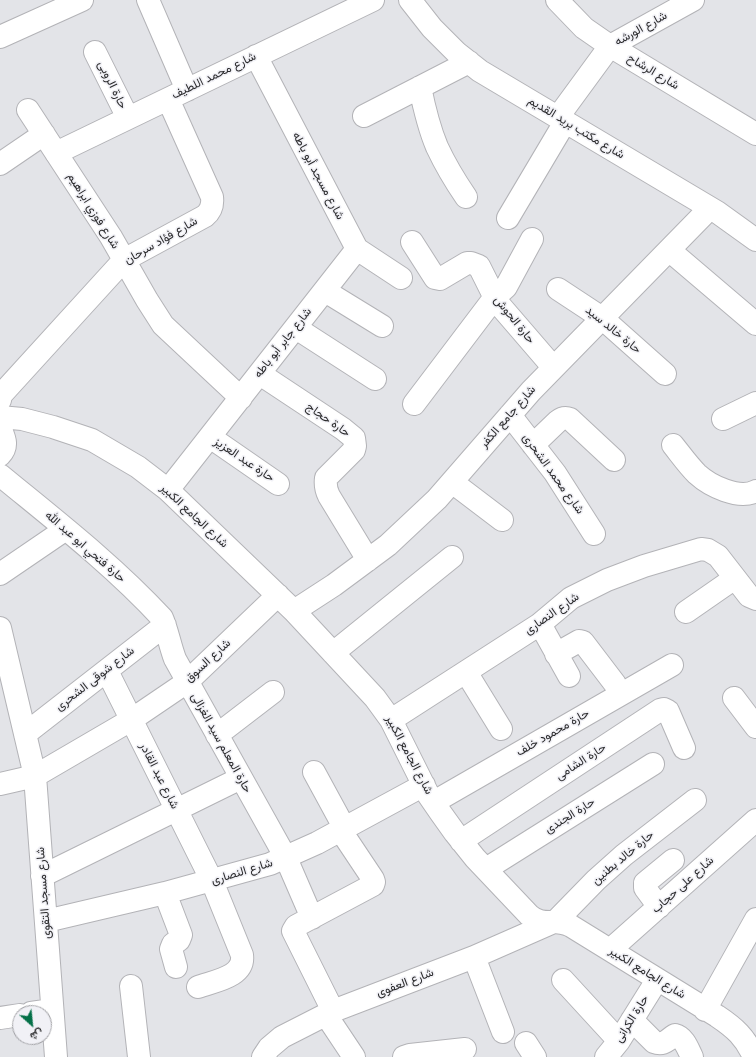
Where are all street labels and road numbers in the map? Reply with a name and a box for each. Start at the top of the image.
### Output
street label: شارع الورشه [612,9,670,49]
street label: شارع محمد اللطيف [169,49,259,103]
street label: شارع الرشاح [624,51,682,93]
street label: حارة الروبى [94,59,130,111]
street label: شارع مكتب بريد القديم [525,94,627,162]
street label: شارع مسجد أبو باطه [289,130,347,222]
street label: شارع فوزي ابراهيم [64,170,122,252]
street label: شارع فؤاد سرحان [122,214,200,268]
street label: حارة الحوش [490,293,538,347]
street label: حارة خالد سيد [582,303,644,357]
street label: شارع جابر أبو باطه [251,305,315,381]
street label: شارع جامع الكفر [477,383,539,451]
street label: حارة حجاج [303,400,353,440]
street label: شارع محمد الشحرى [519,431,587,517]
street label: حارة عبد العزيز [211,435,277,485]
street label: شارع الجامع الكبير [157,481,231,551]
street label: حارة فتحي ابو عبد الله [42,508,128,586]
street label: شارع النصارى [522,590,582,638]
street label: شارع السوق [182,636,234,686]
street label: شارع شوقى الشحرى [53,644,137,714]
street label: حارة المعلم سيد الغزالى [188,691,254,795]
street label: حارة محمود خلف [514,706,592,760]
street label: شارع الجامع الكبير [382,713,436,797]
street label: شارع عبد القادر [136,740,182,812]
street label: حارة الشامى [553,740,609,784]
street label: حارة الجندى [542,795,598,837]
street label: حارة خالد بطنين [589,828,657,888]
street label: شارع مسجد التقوى [34,847,54,939]
street label: شارع على حجاب [649,853,717,917]
street label: شارع النصارى [209,856,275,888]
street label: شارع الجامع الكبير [606,944,688,1002]
street label: شارع العفوى [374,965,436,1001]
street label: حارة الكرانى [612,993,652,1045]

